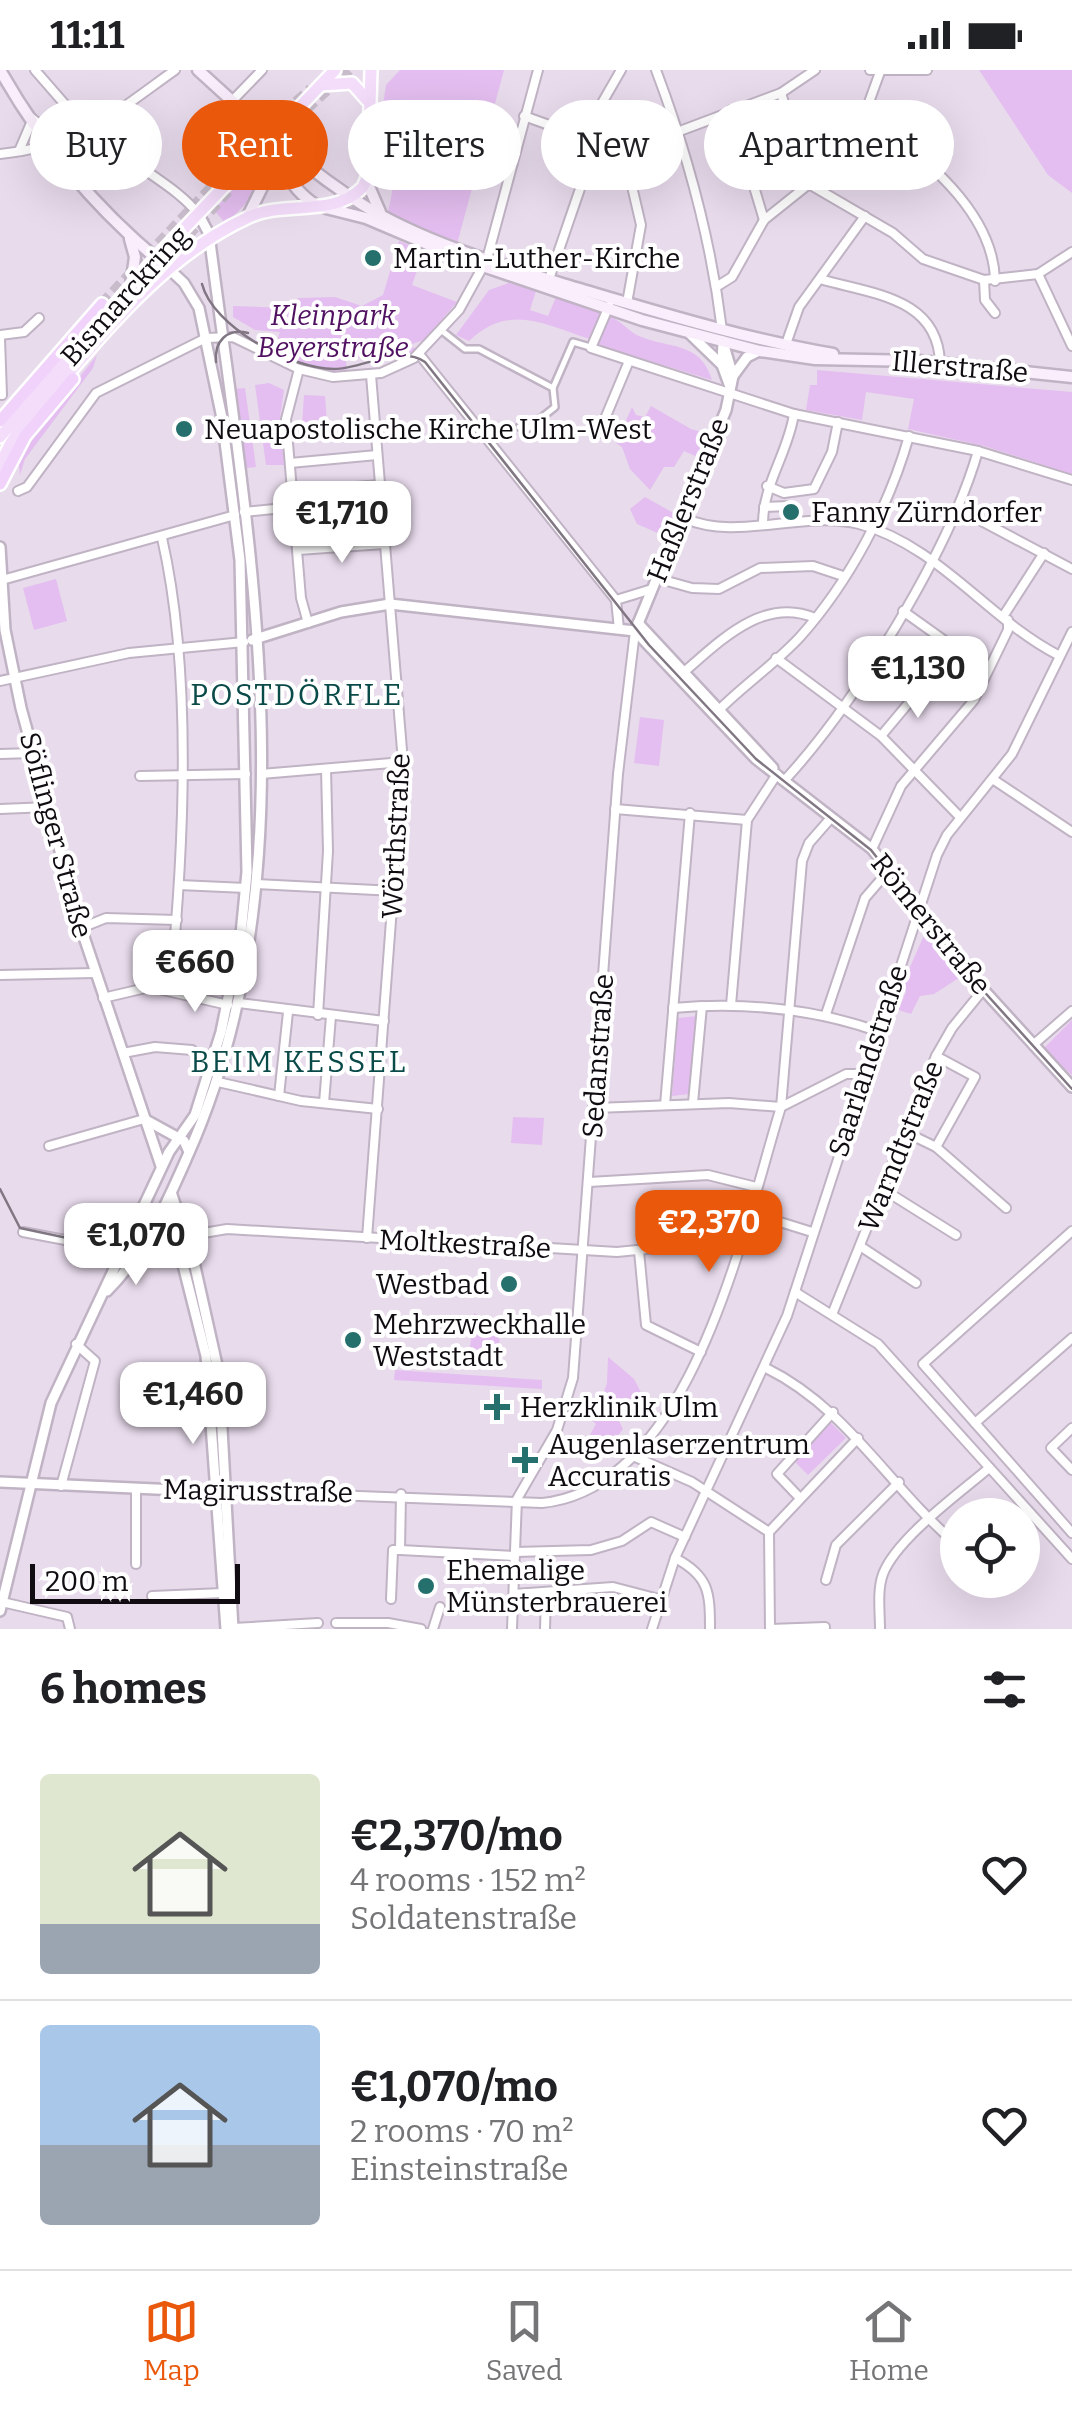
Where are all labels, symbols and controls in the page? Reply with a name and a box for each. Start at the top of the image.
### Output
text: 11:11 [50,12,125,58]
chip: Buy [30,100,162,190]
chip: Rent [182,100,328,190]
chip: Filters [348,100,521,190]
chip: New [541,100,684,190]
chip: Apartment [704,100,954,190]
street label: Bismarckring [54,220,196,372]
place label: Martin-Luther-Kirche [393,242,680,275]
marker: Martin-Luther-Kirche [362,247,384,269]
park label: Kleinpark Beyerstraße [257,299,409,364]
street label: Illerstraße [890,345,1030,389]
place label: Neuapostolische Kirche Ulm-West [204,413,652,446]
street label: Haßlerstraße [640,413,736,587]
marker: Neuapostolische Kirche Ulm-West [173,418,195,440]
pin: €1,710 [261,481,423,566]
text: €1,710 [295,494,389,532]
place label: Fanny Zürndorfer [811,496,1042,529]
marker: Fanny Zürndorfer [780,501,802,523]
pin: €1,130 [837,636,999,721]
text: €1,130 [870,649,966,687]
district label: POSTDÖRFLE [190,677,404,713]
street label: Söflinger Straße [13,728,99,942]
street label: Wörthstraße [375,752,417,920]
street label: Römerstraße [864,847,998,1001]
pin: €660 [136,930,254,1015]
text: €660 [155,943,235,981]
street label: Saarlandstraße [821,961,915,1161]
street label: Sedanstraße [576,973,620,1139]
district label: BEIM KESSEL [190,1044,408,1080]
street label: Warndtstraße [852,1056,950,1236]
pin: €2,370 [628,1190,790,1275]
pin: €1,070 [55,1203,217,1288]
text: €2,370 [657,1203,761,1241]
text: €1,070 [86,1216,186,1254]
street label: Moltkestraße [378,1223,552,1265]
place label: Westbad [376,1268,489,1301]
marker: Westbad [498,1273,520,1295]
place label: Mehrzweckhalle Weststadt [373,1308,586,1373]
marker: Mehrzweckhalle Weststadt [342,1329,364,1351]
pin: €1,460 [112,1362,274,1447]
text: €1,460 [142,1375,244,1413]
place label: Herzklinik Ulm [520,1391,718,1424]
marker: Herzklinik Ulm [484,1394,510,1420]
place label: Augenlaserzentrum Accuratis [548,1428,810,1493]
marker: Augenlaserzentrum Accuratis [512,1447,538,1473]
street label: Magirusstraße [163,1473,353,1509]
map controls [940,1498,1040,1598]
button: locate [940,1498,1040,1598]
place label: Ehemalige Münsterbrauerei [446,1554,667,1619]
scale bar [30,1559,240,1604]
text: 200 m [45,1565,128,1598]
marker: Ehemalige Münsterbrauerei [415,1575,437,1597]
icon: filters [977,1662,1032,1717]
text: 6 homes [40,1664,207,1714]
text: €2,370/mo [350,1811,563,1861]
icon: home [120,1814,240,1934]
icon: heart [977,1847,1032,1902]
text: 4 rooms · 152 m² [350,1861,586,1899]
text: Soldatenstraße [350,1899,577,1937]
text: €1,070/mo [350,2062,558,2112]
icon: home [120,2065,240,2185]
icon: heart [977,2098,1032,2153]
text: 2 rooms · 70 m² [350,2112,574,2150]
text: Einsteinstraße [350,2150,569,2188]
tab: Map [143,2294,200,2387]
tab: Saved [486,2294,563,2387]
tab: Home [849,2294,929,2387]

